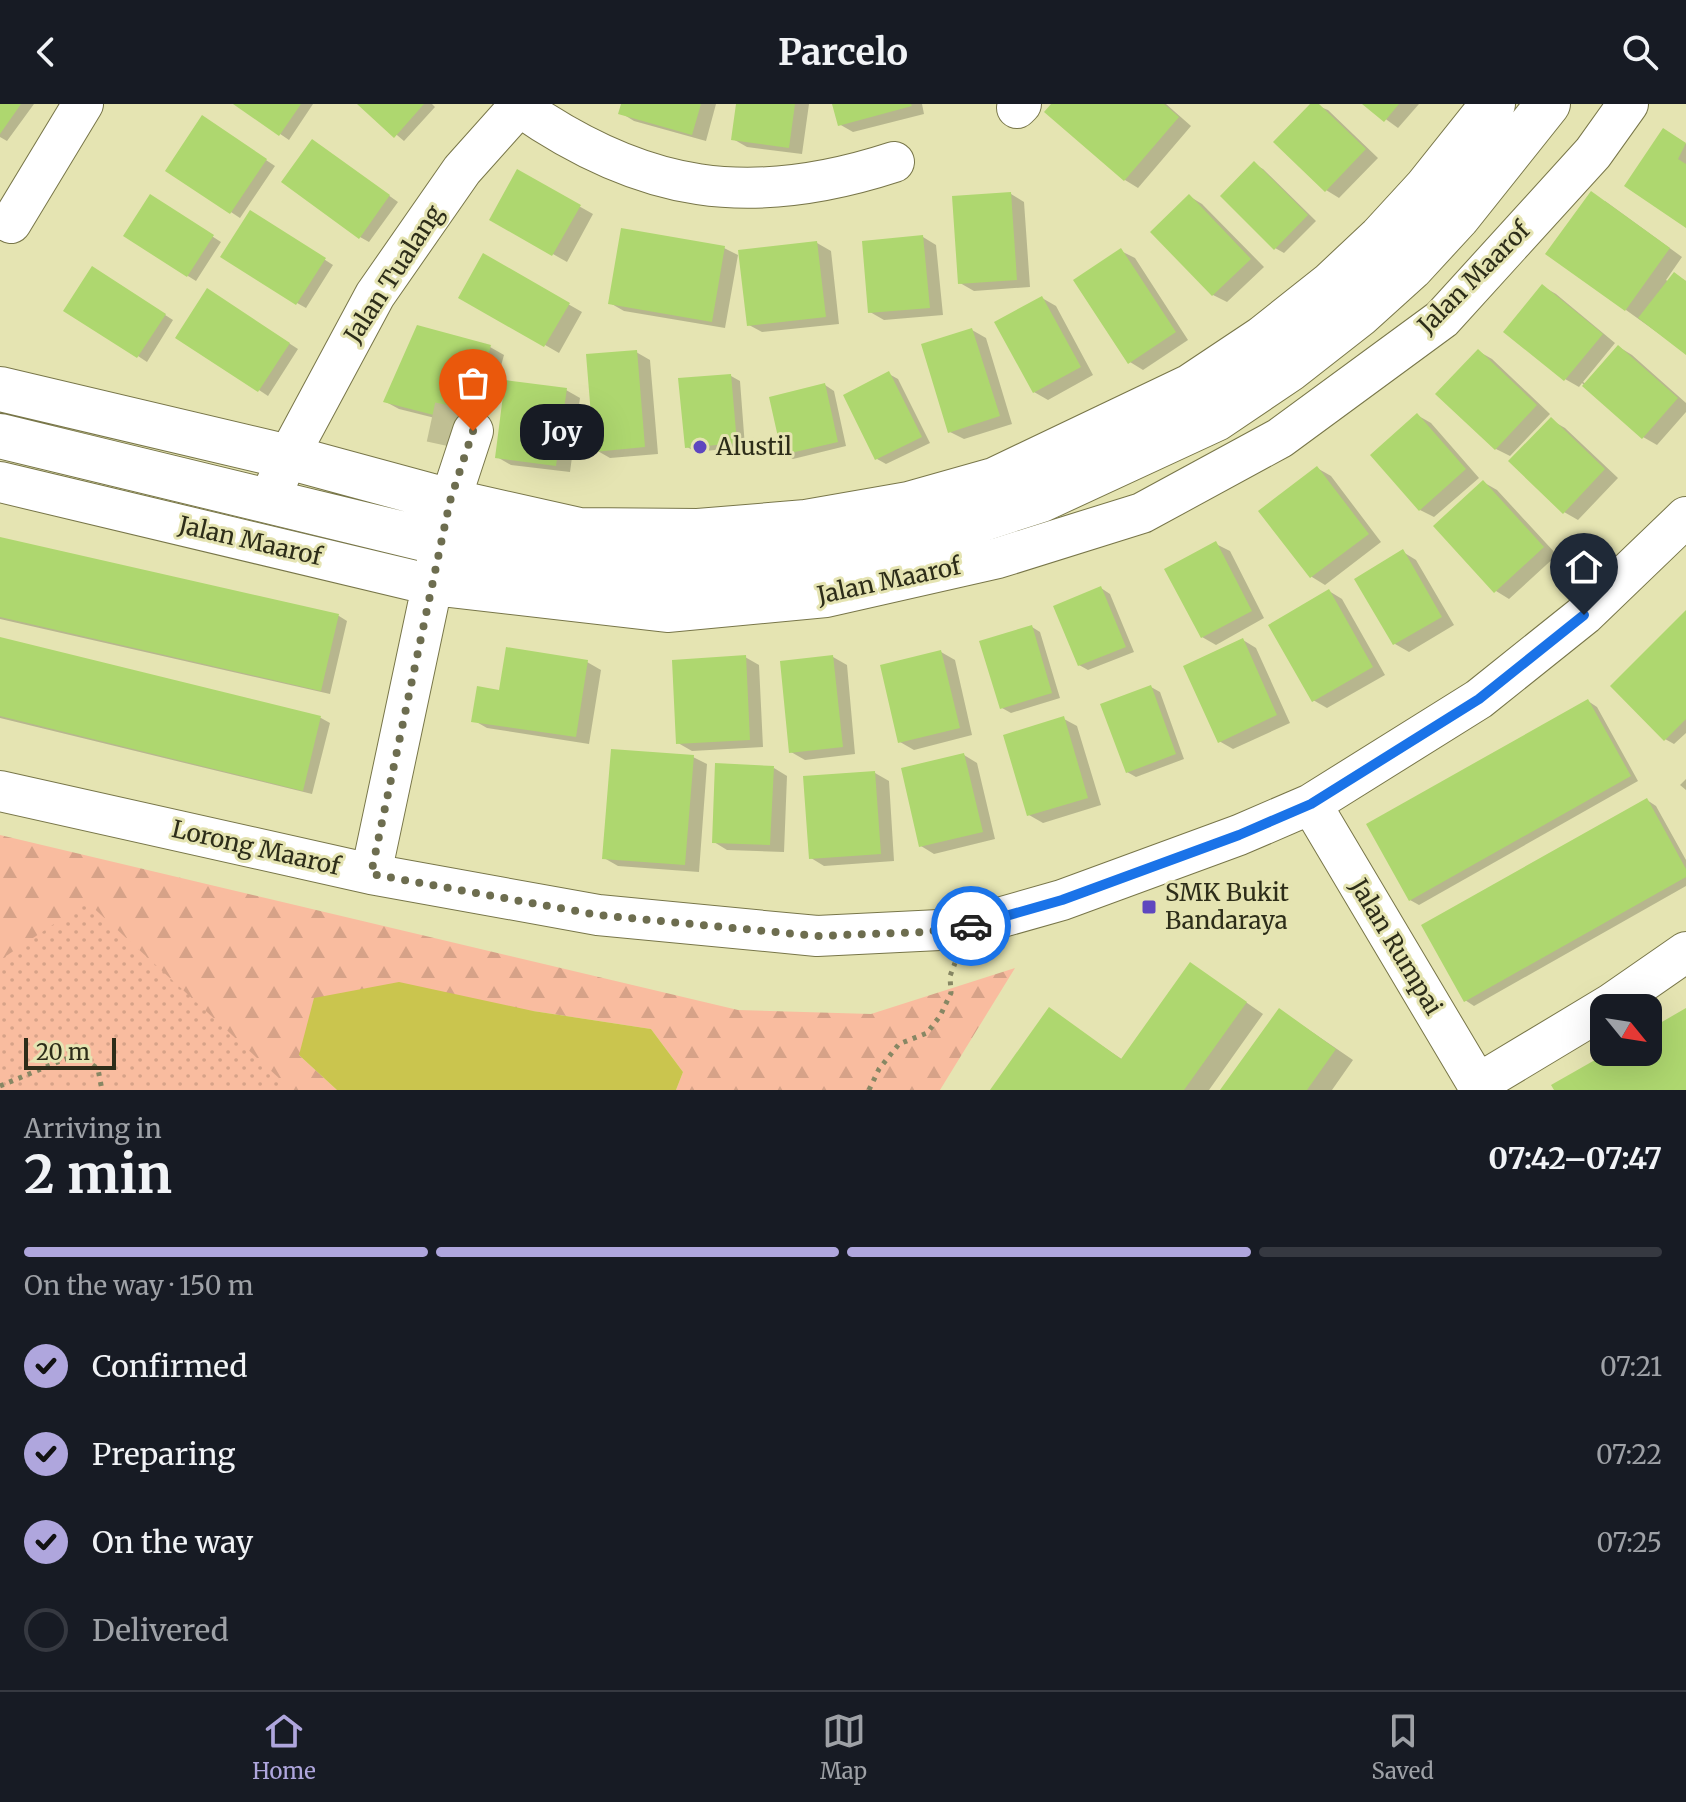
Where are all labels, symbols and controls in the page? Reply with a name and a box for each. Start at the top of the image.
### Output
icon: back [24,30,68,74]
text: Parcelo [778,30,908,75]
icon: search [1618,30,1662,74]
street label: Jalan Tualang [337,199,450,349]
street label: Jalan Maarof [1410,214,1537,341]
pin [439,349,507,431]
icon: bag [451,361,495,405]
callout: Joy [521,403,605,459]
text: Joy [542,415,582,448]
place label: Alustil [715,431,792,462]
marker: Alustil [691,438,709,456]
street label: Jalan Maarof [175,509,326,572]
pin [1550,533,1618,615]
icon: home [1562,545,1606,589]
street label: Jalan Maarof [813,550,964,611]
street label: Lorong Maarof [169,813,344,882]
street label: Jalan Rumpai [1343,872,1449,1021]
place label: SMK Bukit Bandaraya [1165,877,1290,936]
courier [931,886,1011,966]
marker: SMK Bukit Bandaraya [1140,898,1158,916]
icon: car [949,904,993,948]
north arrow [1590,994,1662,1066]
map controls [1590,994,1662,1066]
scale bar [24,1034,116,1070]
text: 20 m [36,1038,90,1066]
text: Arriving in [24,1112,162,1145]
text: 07:42–07:47 [1488,1139,1662,1177]
text: 2 min [24,1142,172,1207]
text: On the way · 150 m [24,1269,253,1302]
icon: check [24,1344,68,1388]
text: Confirmed [92,1347,247,1385]
text: 07:21 [1600,1350,1662,1383]
icon: check [24,1432,68,1476]
text: Preparing [92,1435,235,1473]
text: 07:22 [1596,1438,1662,1471]
icon: check [24,1520,68,1564]
text: On the way [92,1523,253,1561]
text: 07:25 [1597,1526,1662,1559]
text: Delivered [92,1611,229,1649]
tab: Home [252,1709,316,1785]
tab: Map [820,1709,867,1785]
tab: Saved [1371,1709,1434,1785]

